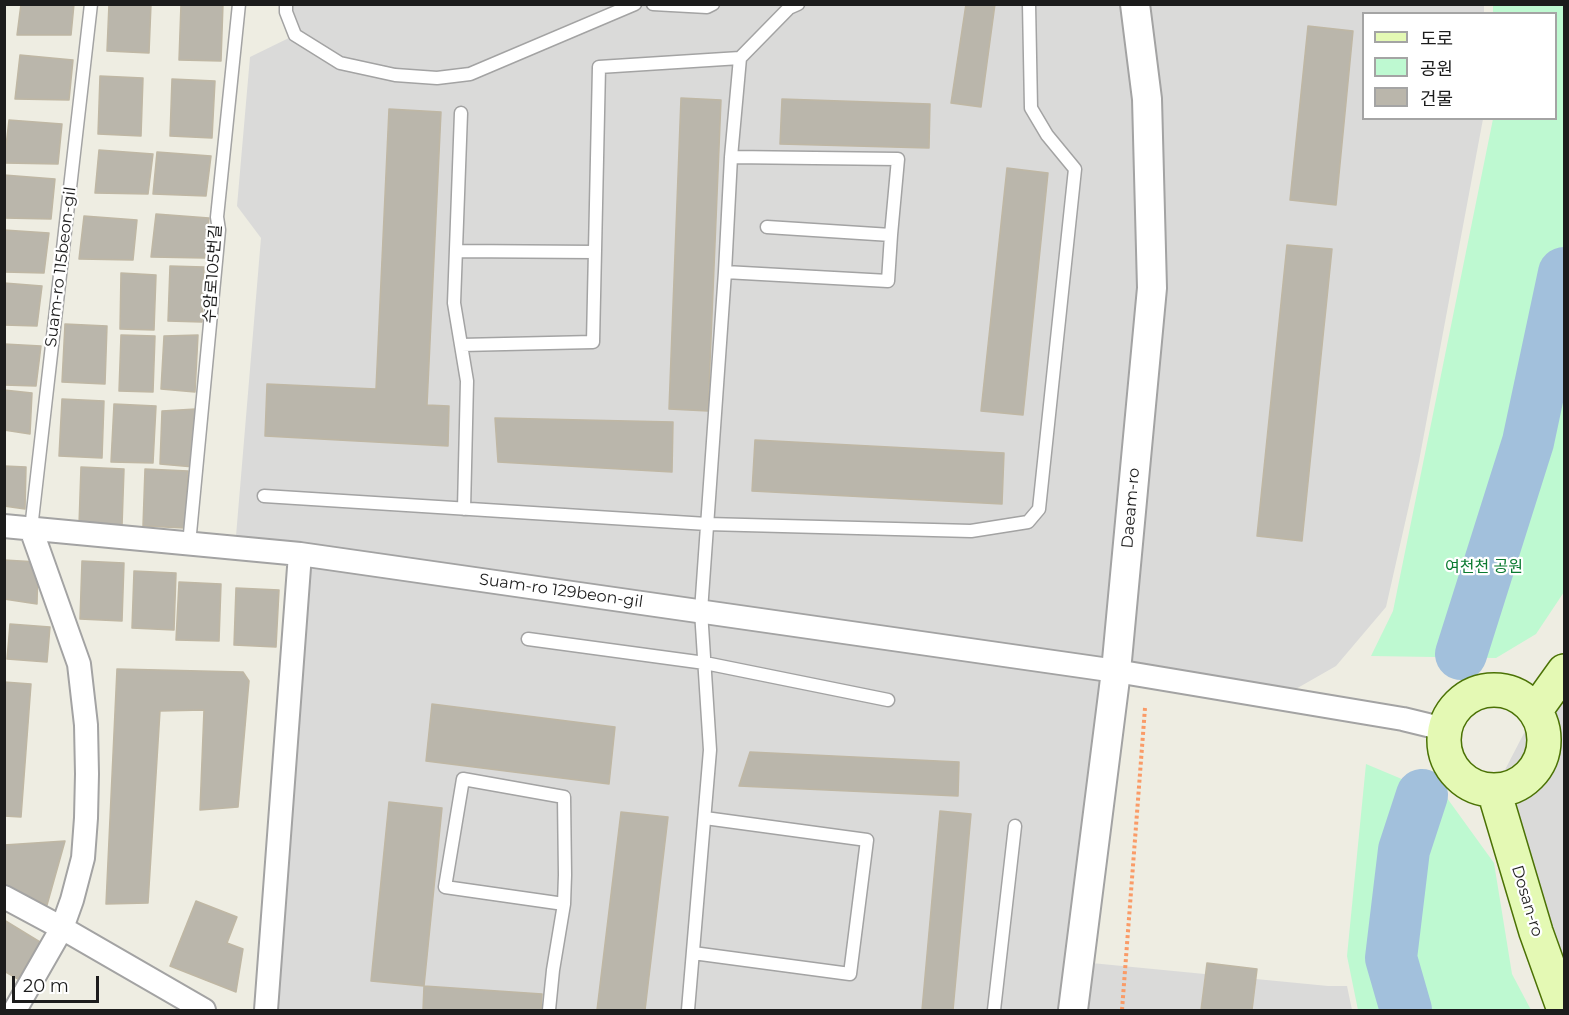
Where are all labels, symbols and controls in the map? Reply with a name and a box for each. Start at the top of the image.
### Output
legend [1362,12,1557,120]
text: 도로 [1420,28,1453,50]
text: 공원 [1420,58,1453,80]
text: 건물 [1420,88,1453,110]
street label: Suam-ro 115beon-gil [42,186,80,348]
street label: 수암로105번길 [200,224,226,324]
street label: Daeam-ro [1118,467,1144,549]
park label: 여천천 공원 [1445,557,1523,577]
street label: Suam-ro 129beon-gil [478,570,644,612]
street label: Dosan-ro [1507,863,1547,939]
scale bar [15,964,102,1002]
text: 20 m [23,975,69,997]

